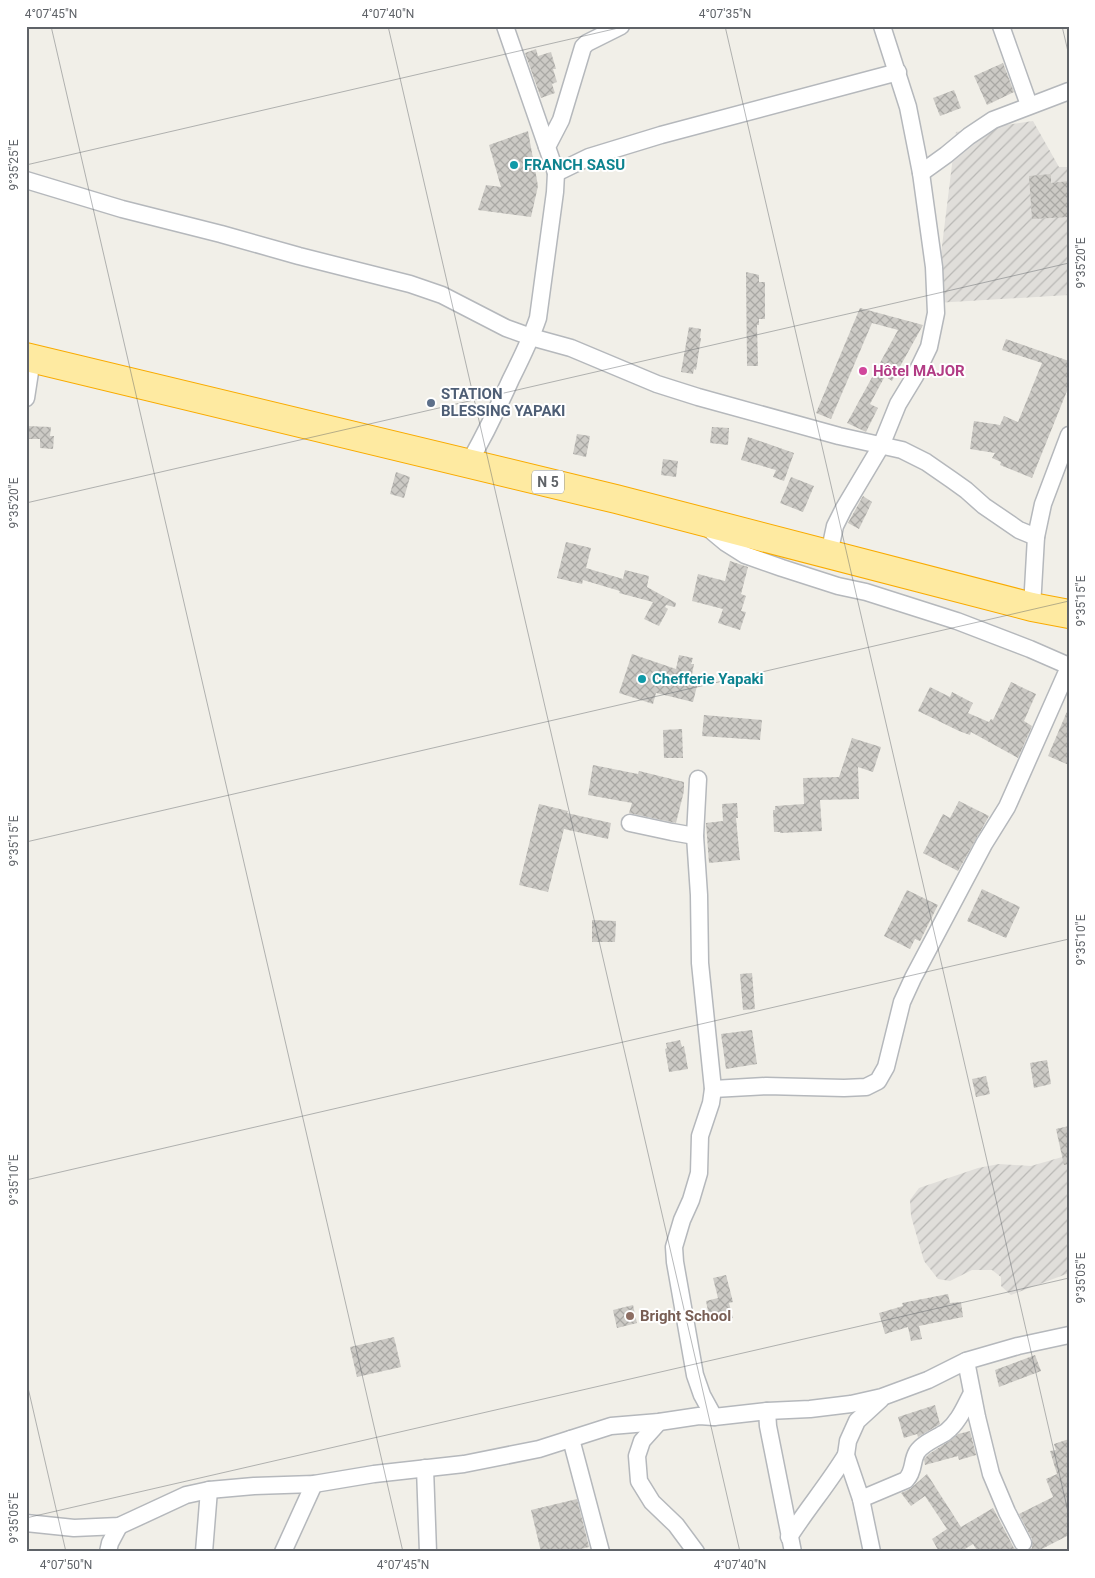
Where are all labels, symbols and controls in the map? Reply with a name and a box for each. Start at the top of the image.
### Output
text: 4°07'45"N [25,7,77,21]
text: 4°07'40"N [362,7,414,21]
text: 4°07'35"N [699,7,751,21]
text: 9°35'25"E [7,139,21,190]
place label: FRANCH SASU [524,156,625,174]
marker: FRANCH SASU [508,159,520,171]
text: 9°35'20"E [1074,237,1088,288]
place label: Hôtel MAJOR [873,362,965,380]
marker: Hôtel MAJOR [857,365,869,377]
place label: STATION BLESSING YAPAKI [441,385,565,420]
marker: STATION BLESSING YAPAKI [425,397,437,409]
road number: N 5 [532,471,564,494]
text: 9°35'20"E [7,477,21,528]
text: 9°35'15"E [1074,575,1088,626]
place label: Chefferie Yapaki [652,670,764,688]
marker: Chefferie Yapaki [636,673,648,685]
text: 9°35'15"E [7,815,21,866]
text: 9°35'10"E [1074,914,1088,965]
text: 9°35'10"E [7,1154,21,1205]
text: 9°35'05"E [1074,1252,1088,1303]
place label: Bright School [640,1307,731,1325]
marker: Bright School [624,1310,636,1322]
text: 9°35'05"E [7,1492,21,1543]
text: 4°07'50"N [40,1558,92,1572]
text: 4°07'45"N [377,1558,429,1572]
text: 4°07'40"N [714,1558,766,1572]

